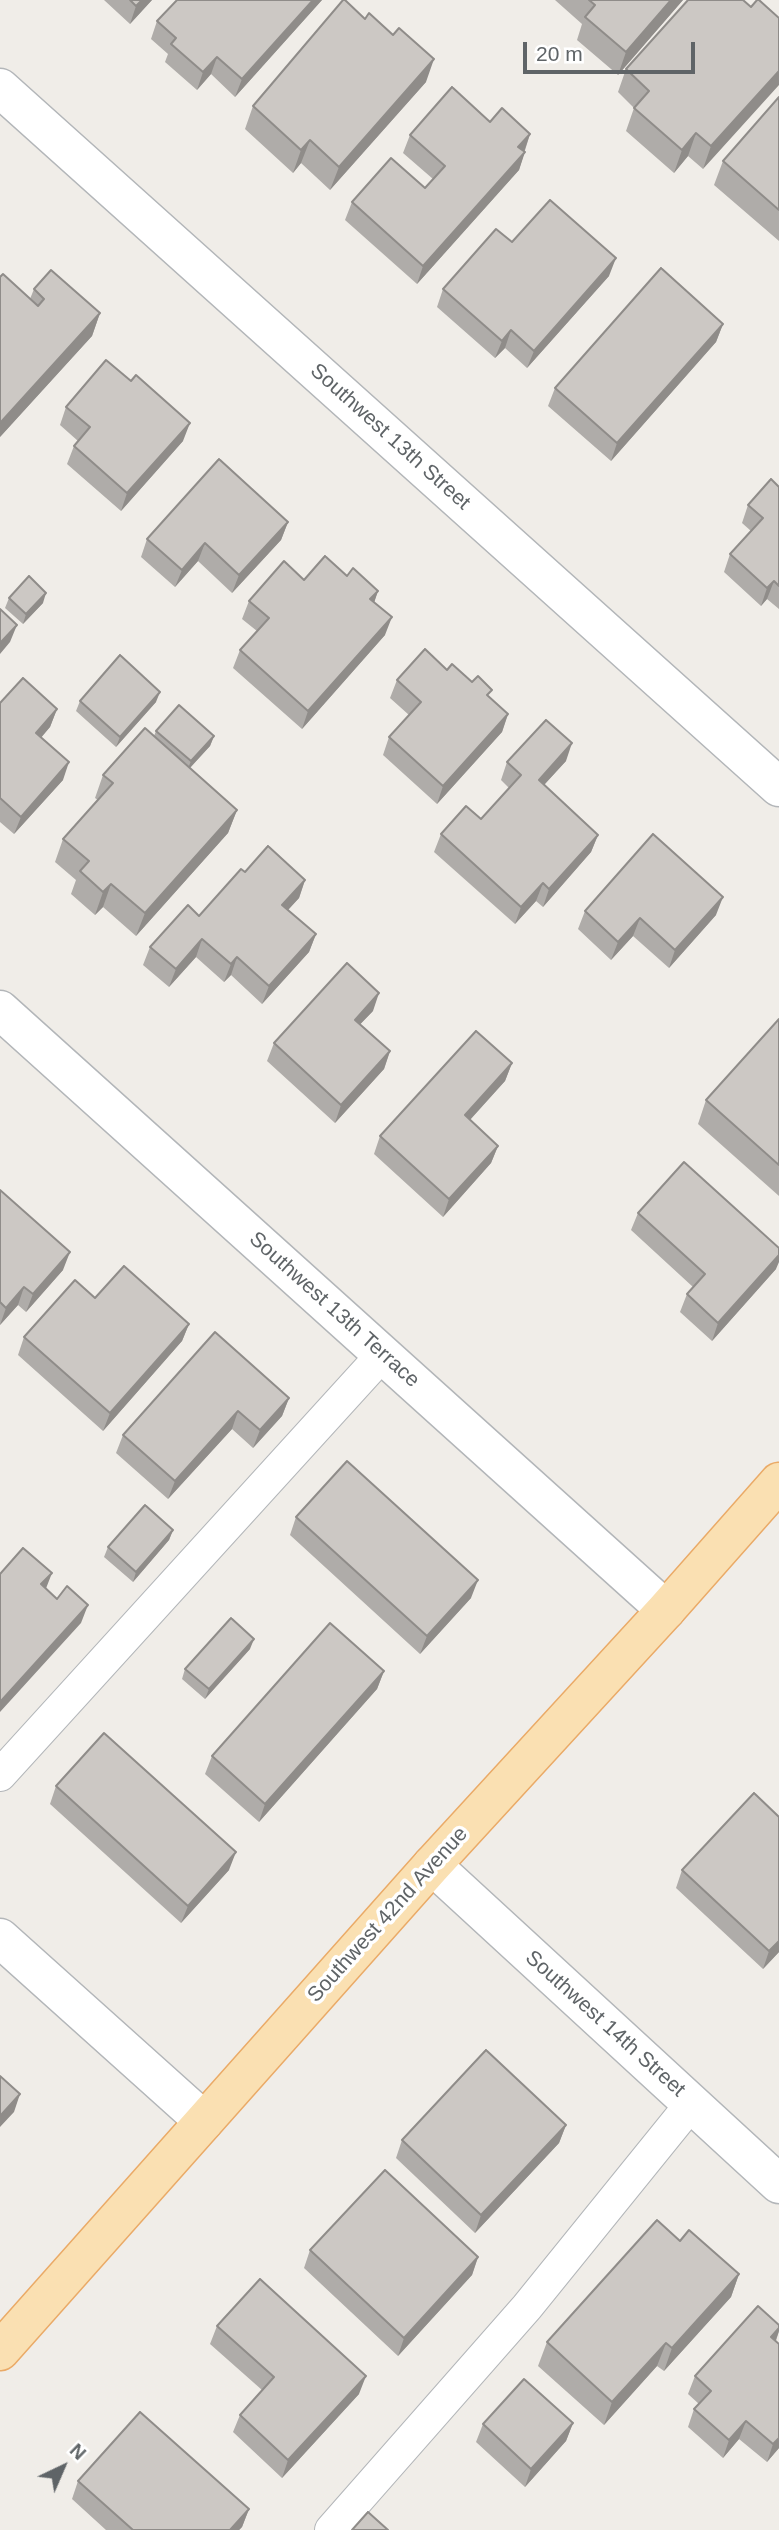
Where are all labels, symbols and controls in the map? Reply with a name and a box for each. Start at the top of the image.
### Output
scale bar [527,28,698,72]
text: 20 m [536,42,583,65]
street label: Southwest 13th Street [305,359,475,515]
street label: Southwest 13th Terrace [244,1227,424,1393]
street label: Southwest 42nd Avenue [303,1822,473,2008]
street label: Southwest 14th Street [520,1946,690,2102]
north arrow [28,2432,98,2502]
text: N [66,2439,90,2464]

